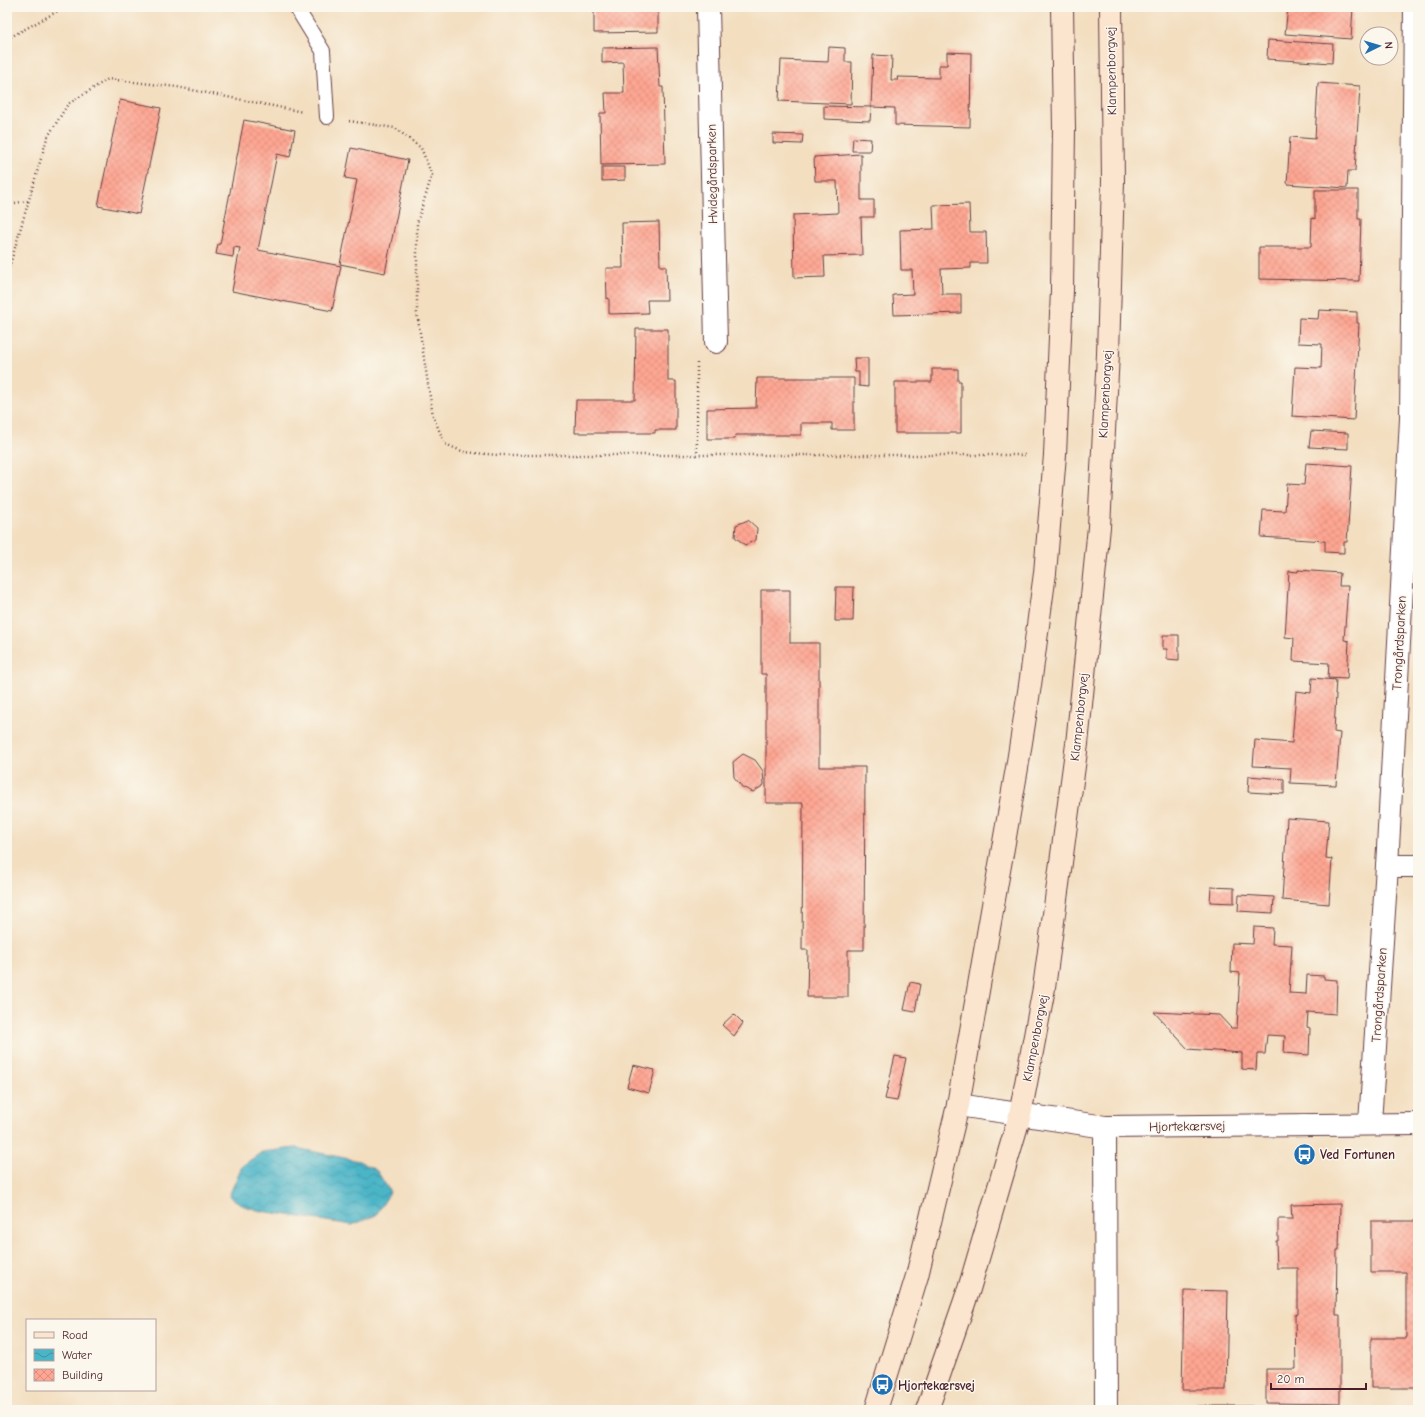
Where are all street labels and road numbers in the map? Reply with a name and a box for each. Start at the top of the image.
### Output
street label: Klampenborgvej [1103,27,1119,115]
street label: Hvidegårdsparken [704,124,720,224]
street label: Klampenborgvej [1095,349,1115,439]
street label: Trongårdsparken [1389,595,1409,691]
street label: Klampenborgvej [1067,672,1091,762]
street label: Trongårdsparken [1368,947,1390,1043]
street label: Klampenborgvej [1019,993,1051,1083]
street label: Hjortekærsvej [1149,1118,1225,1134]

